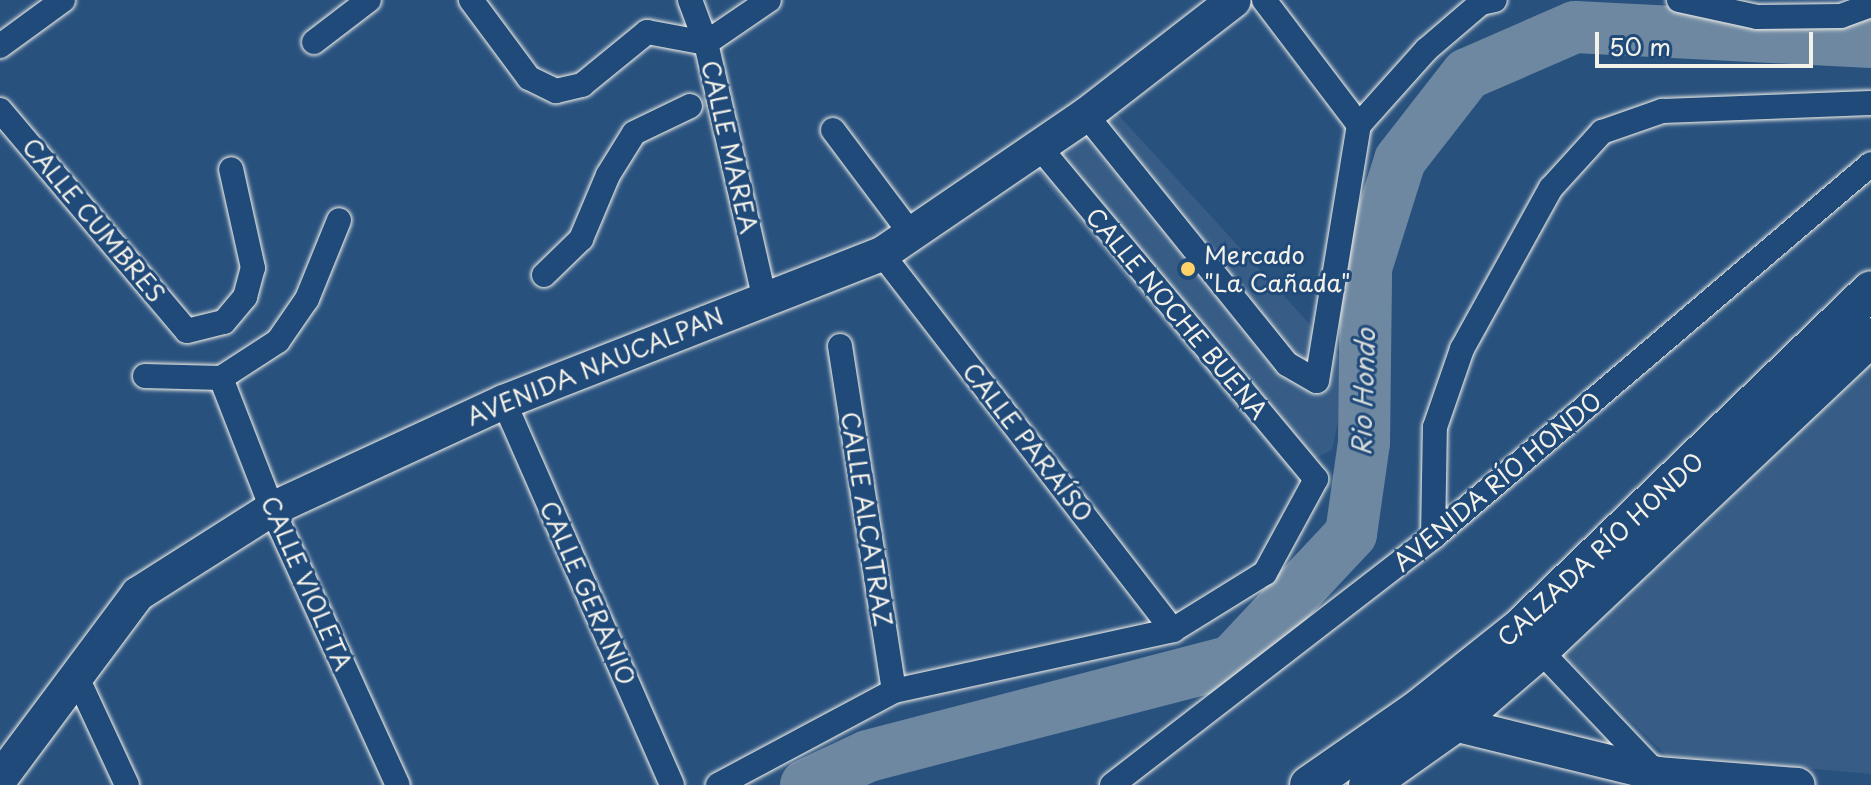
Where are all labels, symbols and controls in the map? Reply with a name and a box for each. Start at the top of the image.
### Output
scale bar [1599,16,1817,66]
text: 50 m [1609,28,1671,64]
street label: CALLE MAREA [696,58,764,236]
street label: CALLE CUMBRES [16,131,172,309]
street label: CALLE NOCHE BUENA [1079,200,1275,426]
place label: Mercado "La Cañada" [1204,241,1350,297]
marker: Mercado "La Cañada" [1179,260,1197,278]
street label: AVENIDA NAUCALPAN [464,302,726,430]
water label: Rio Hondo [1345,327,1381,457]
street label: CALLE PARAÍSO [957,357,1099,527]
street label: AVENIDA RÍO HONDO [1386,385,1608,577]
street label: CALLE ALCATRAZ [836,408,898,630]
street label: CALZADA RÍO HONDO [1490,445,1710,653]
street label: CALLE VIOLETA [255,490,359,676]
street label: CALLE GERANIO [534,495,642,691]

